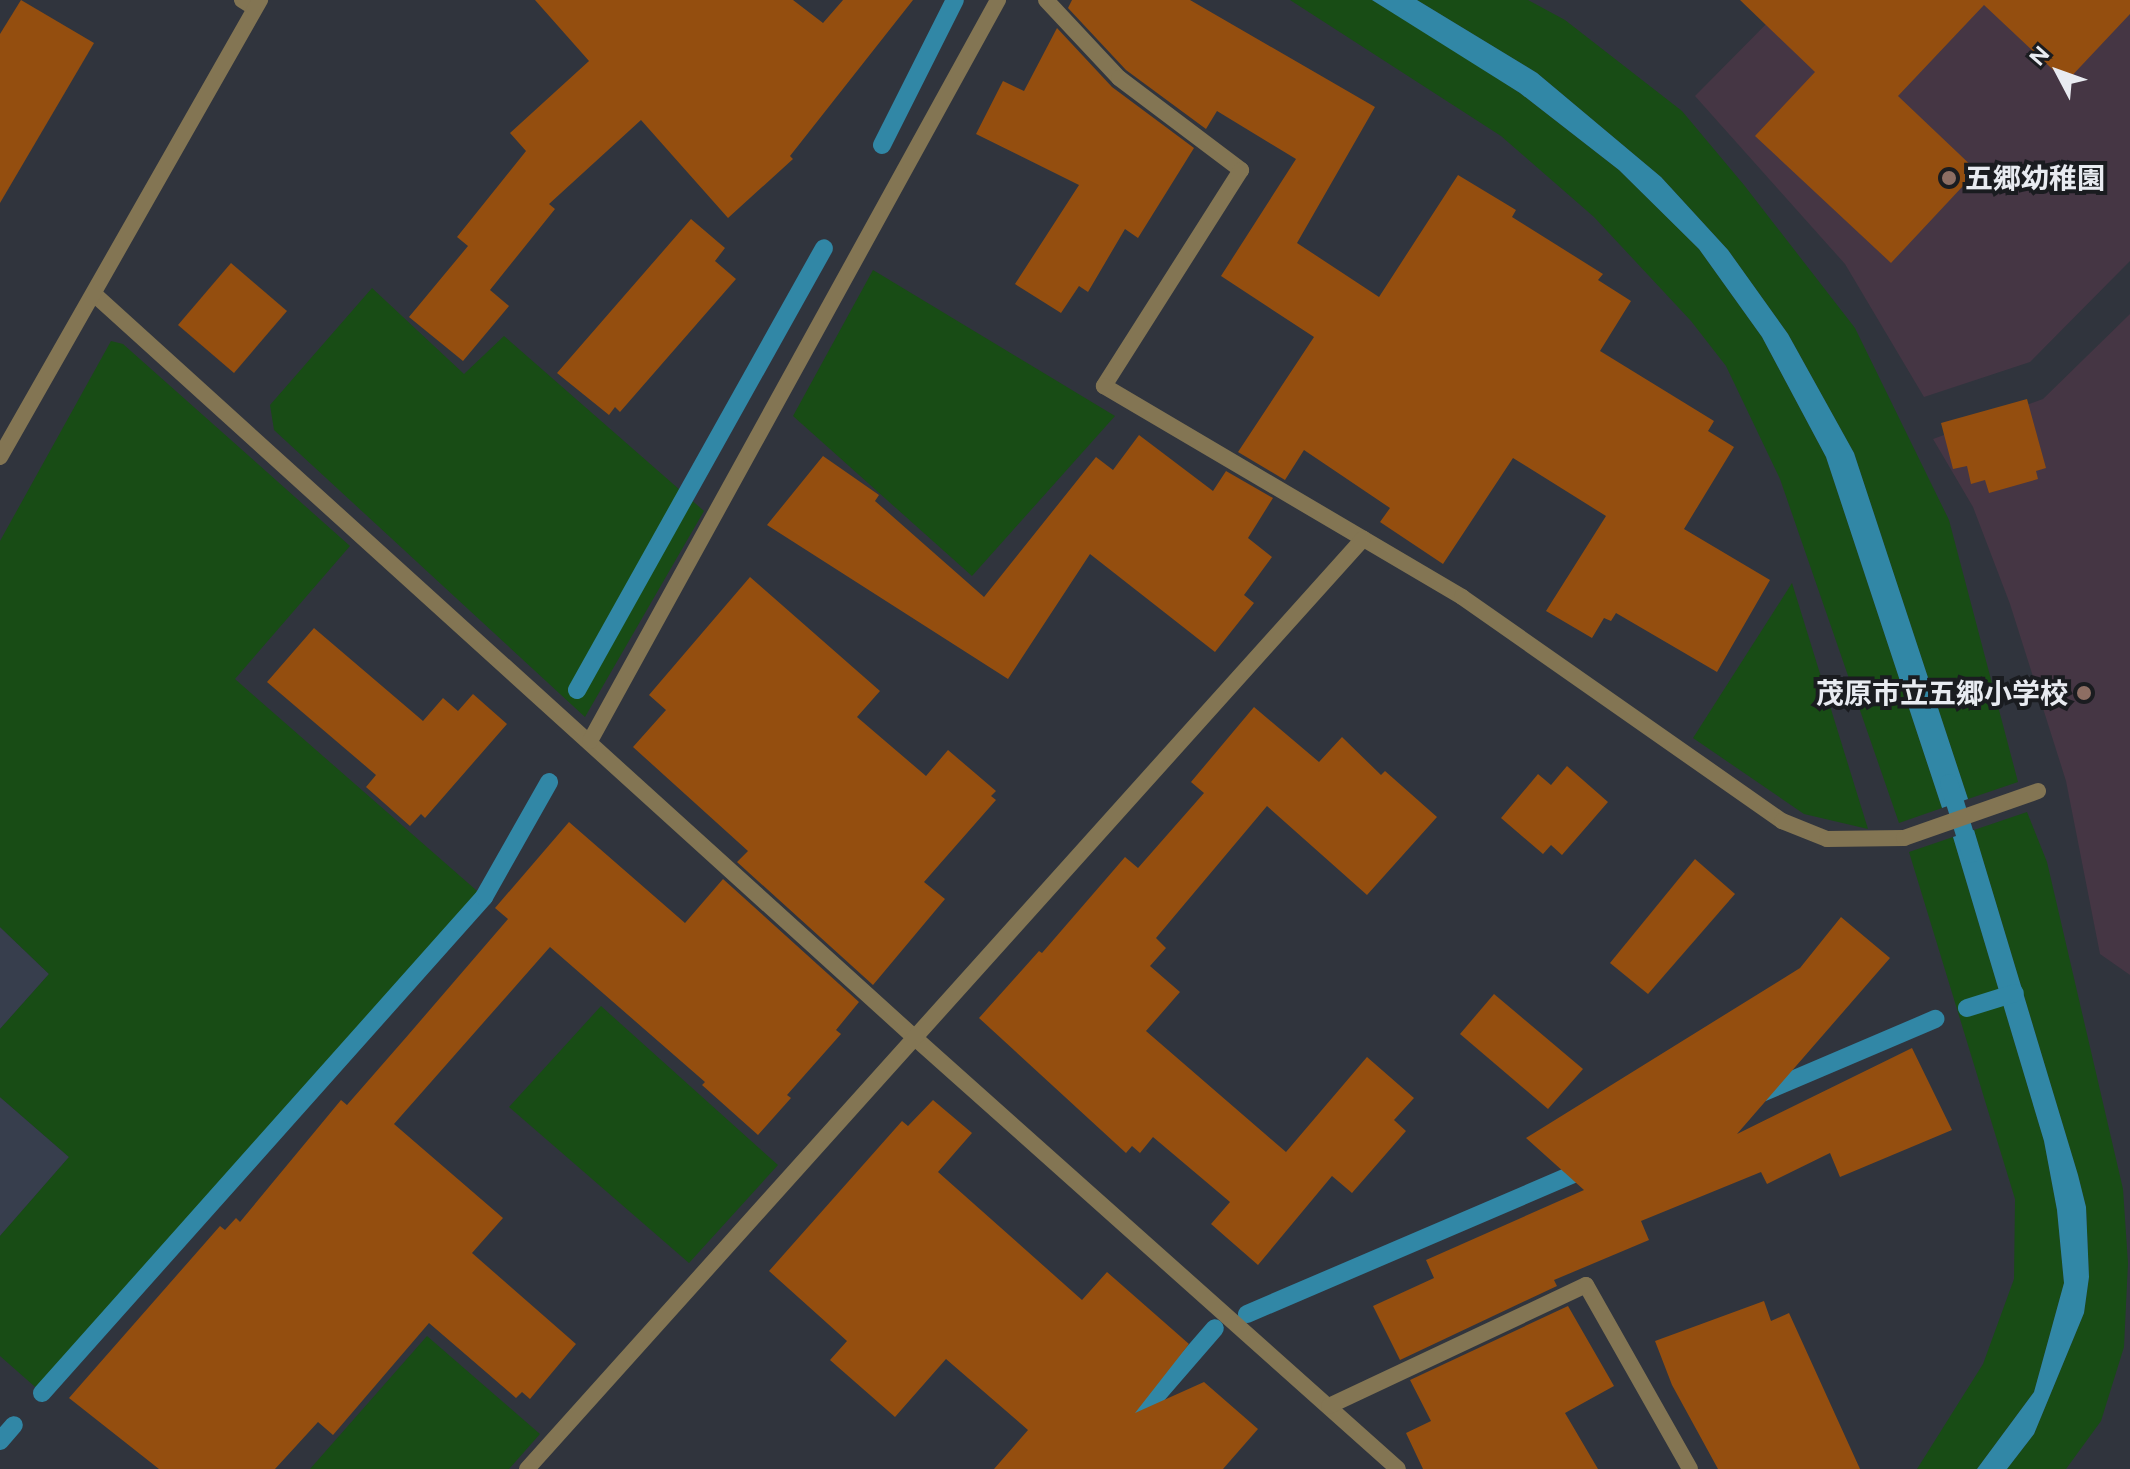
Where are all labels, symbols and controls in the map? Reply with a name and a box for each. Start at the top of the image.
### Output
north arrow [2018,32,2098,112]
text: N [2024,41,2055,71]
place label: 五郷幼稚園 [1965,161,2105,195]
marker: 五郷幼稚園 [1940,169,1958,187]
place label: 茂原市立五郷小学校 [1816,676,2068,710]
marker: 茂原市立五郷小学校 [2075,684,2093,702]

